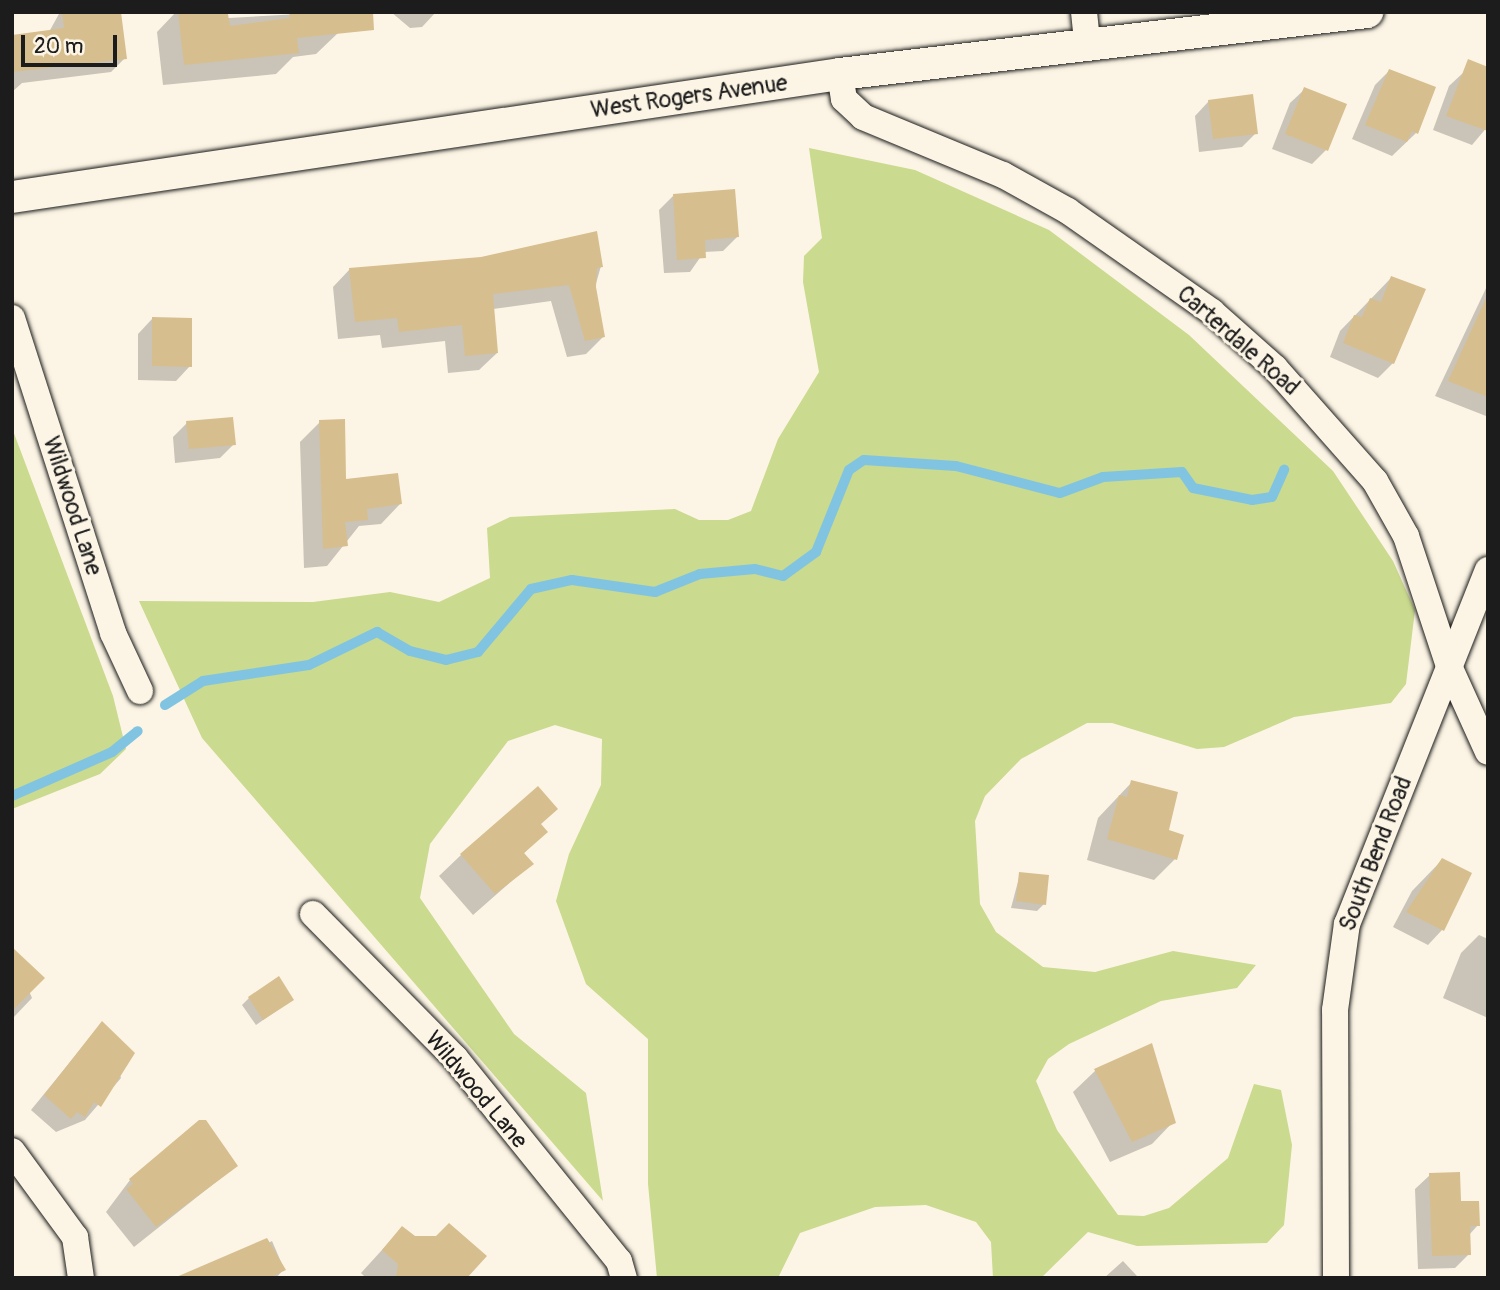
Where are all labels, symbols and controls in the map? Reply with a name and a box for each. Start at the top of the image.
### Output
scale bar [24,21,121,65]
text: 20 m [34,33,83,60]
street label: West Rogers Avenue [589,70,789,124]
street label: Carterdale Road [1171,280,1305,402]
street label: Wildwood Lane [37,433,107,579]
street label: South Bend Road [1334,773,1418,935]
street label: Wildwood Lane [419,1026,533,1154]

